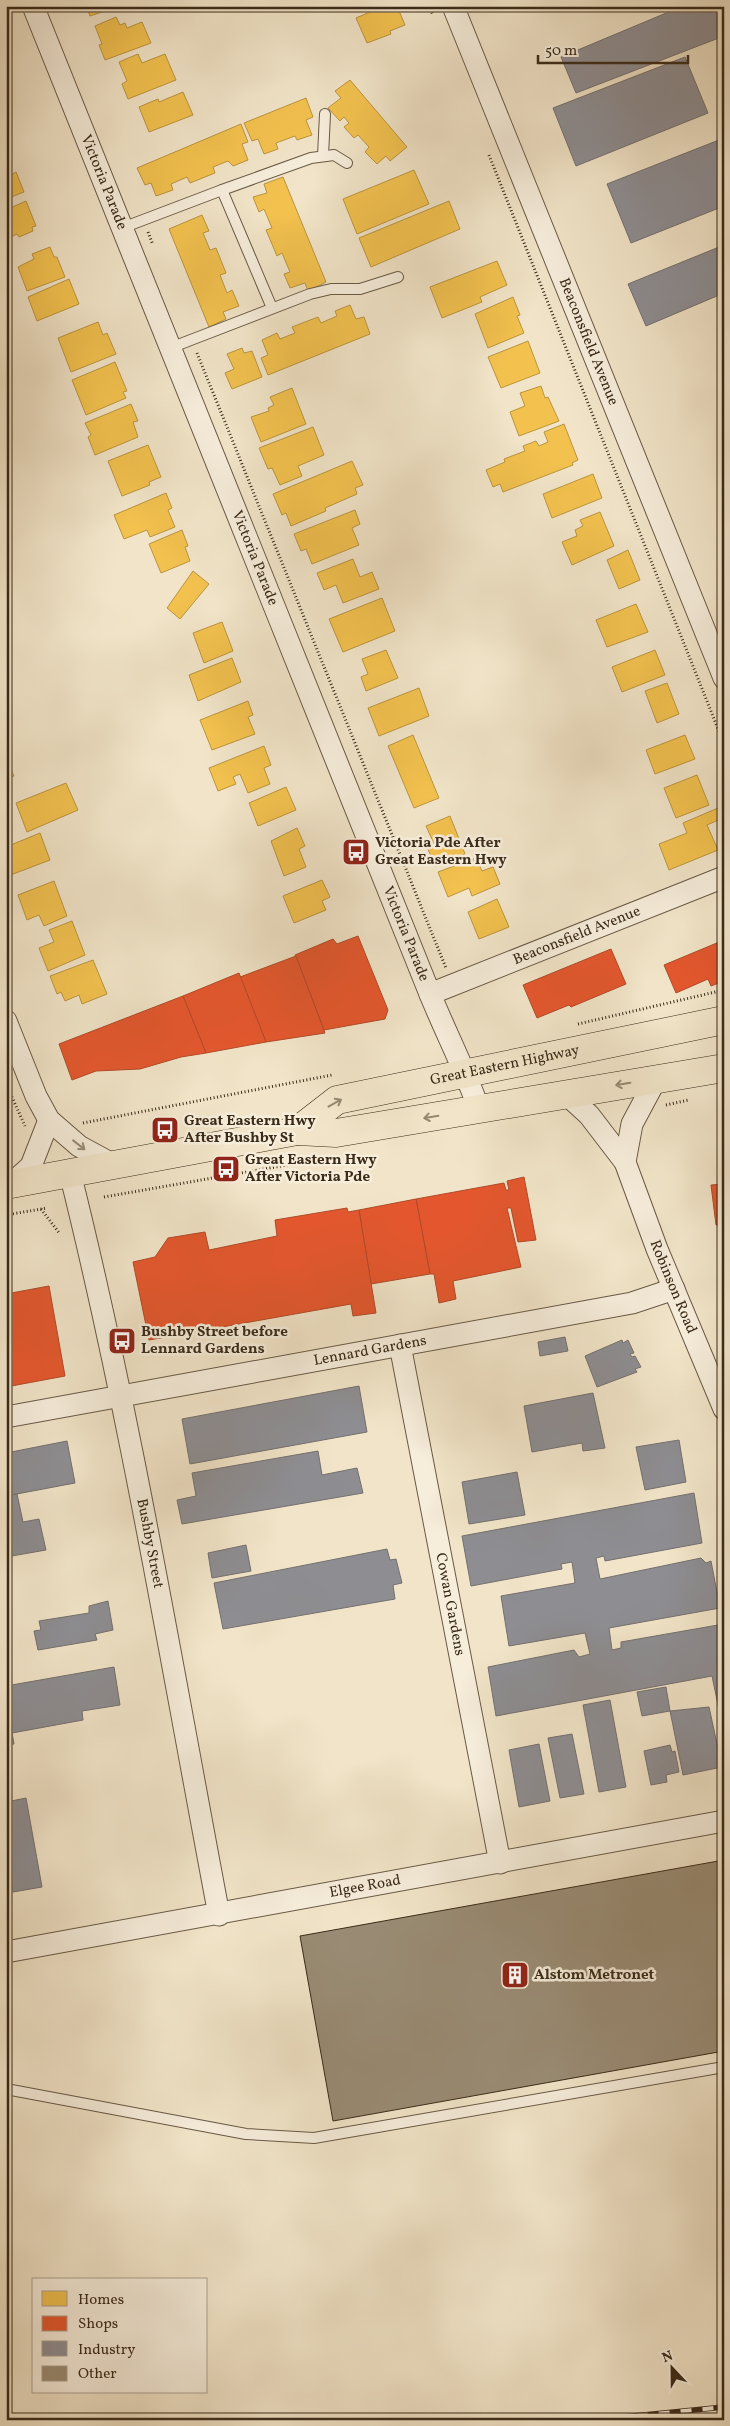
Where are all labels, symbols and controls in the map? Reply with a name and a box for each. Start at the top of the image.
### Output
scale bar [538,32,688,64]
text: 50 m [545,41,577,62]
street label: Victoria Parade [75,132,132,233]
street label: Beaconsfield Avenue [553,275,624,409]
street label: Victoria Parade [226,507,283,609]
place label: Victoria Pde After Great Eastern Hwy [375,833,507,871]
bus stop icon: Victoria Pde After Great Eastern Hwy [341,837,371,867]
street label: Victoria Parade [377,883,434,985]
street label: Beaconsfield Avenue [510,901,644,970]
street label: Great Eastern Highway [428,1040,581,1091]
one-way arrow [616,1080,632,1090]
one-way arrow [328,1097,342,1107]
place label: Great Eastern Hwy After Bushby St [184,1111,316,1149]
one-way arrow [423,1112,439,1122]
bus stop icon: Great Eastern Hwy After Bushby St [150,1115,180,1145]
one-way arrow [73,1140,86,1151]
place label: Great Eastern Hwy After Victoria Pde [245,1150,377,1188]
bus stop icon: Great Eastern Hwy After Victoria Pde [211,1154,241,1184]
street label: Robinson Road [644,1237,702,1337]
place label: Bushby Street before Lennard Gardens [141,1322,288,1360]
bus stop icon: Bushby Street before Lennard Gardens [107,1326,137,1356]
street label: Lennard Gardens [312,1330,428,1371]
street label: Bushby Street [131,1497,169,1590]
street label: Cowan Gardens [430,1551,470,1657]
street label: Elgee Road [328,1870,403,1903]
building icon: Alstom Metronet [500,1960,530,1990]
place label: Alstom Metronet [534,1965,655,1986]
legend [32,2278,208,2394]
text: Homes [78,2290,124,2311]
text: Shops [78,2314,118,2335]
text: Industry [78,2340,135,2361]
north arrow [648,2344,698,2394]
text: N [659,2347,676,2368]
text: Other [78,2364,117,2385]

